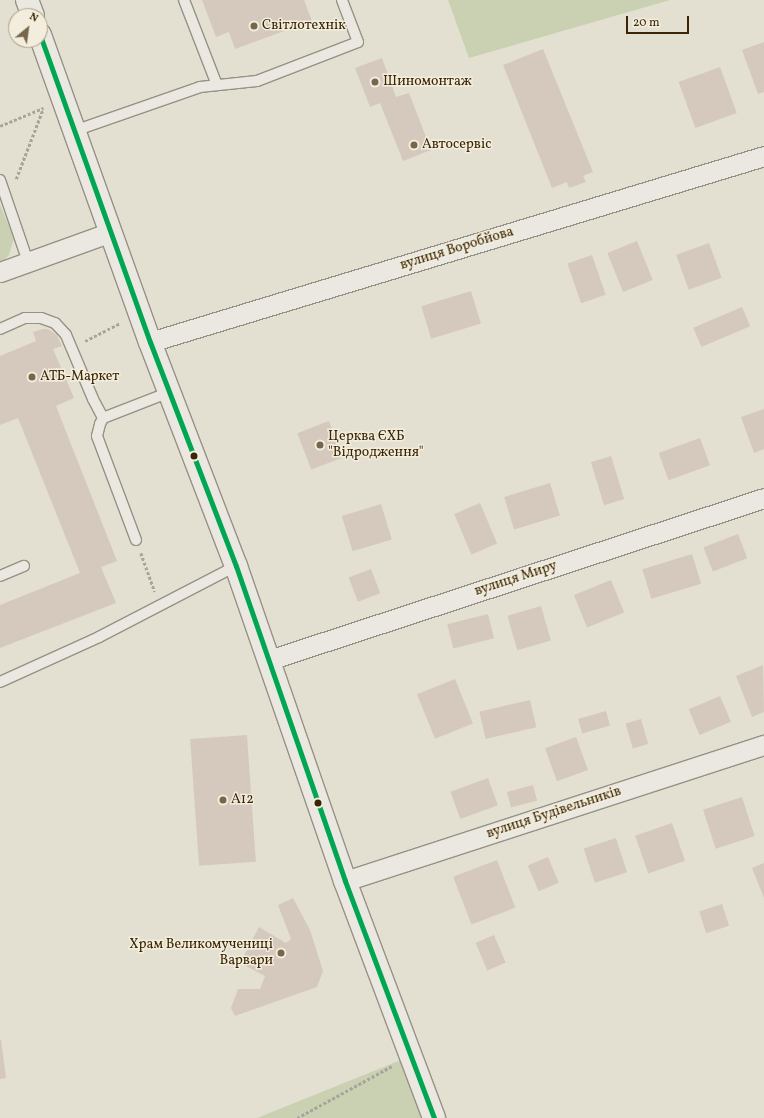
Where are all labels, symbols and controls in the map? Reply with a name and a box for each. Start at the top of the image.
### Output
north arrow [8,8,48,48]
scale bar [628,8,691,34]
text: N [26,9,41,26]
text: 20 m [633,15,660,31]
place label: Світлотехнік [262,18,346,34]
marker: Світлотехнік [249,21,259,31]
place label: Шиномонтаж [383,74,472,90]
marker: Шиномонтаж [370,77,380,87]
place label: Автосервіс [422,137,491,153]
marker: Автосервіс [409,140,419,150]
street label: вулиця Воробйова [398,224,516,274]
place label: АТБ-Маркет [40,369,119,385]
marker: АТБ-Маркет [27,372,37,382]
place label: Церква ЄХБ "Відродження" [328,429,423,462]
marker: Церква ЄХБ "Відродження" [315,440,325,450]
unlabelled marker [189,451,199,461]
street label: вулиця Миру [473,558,559,600]
street label: вулиця Будівельників [485,783,623,843]
place label: А12 [231,792,254,808]
marker: А12 [218,795,228,805]
unlabelled marker [313,798,323,808]
place label: Храм Великомучениці Варвари [129,937,273,970]
marker: Храм Великомучениці Варвари [276,948,286,958]

